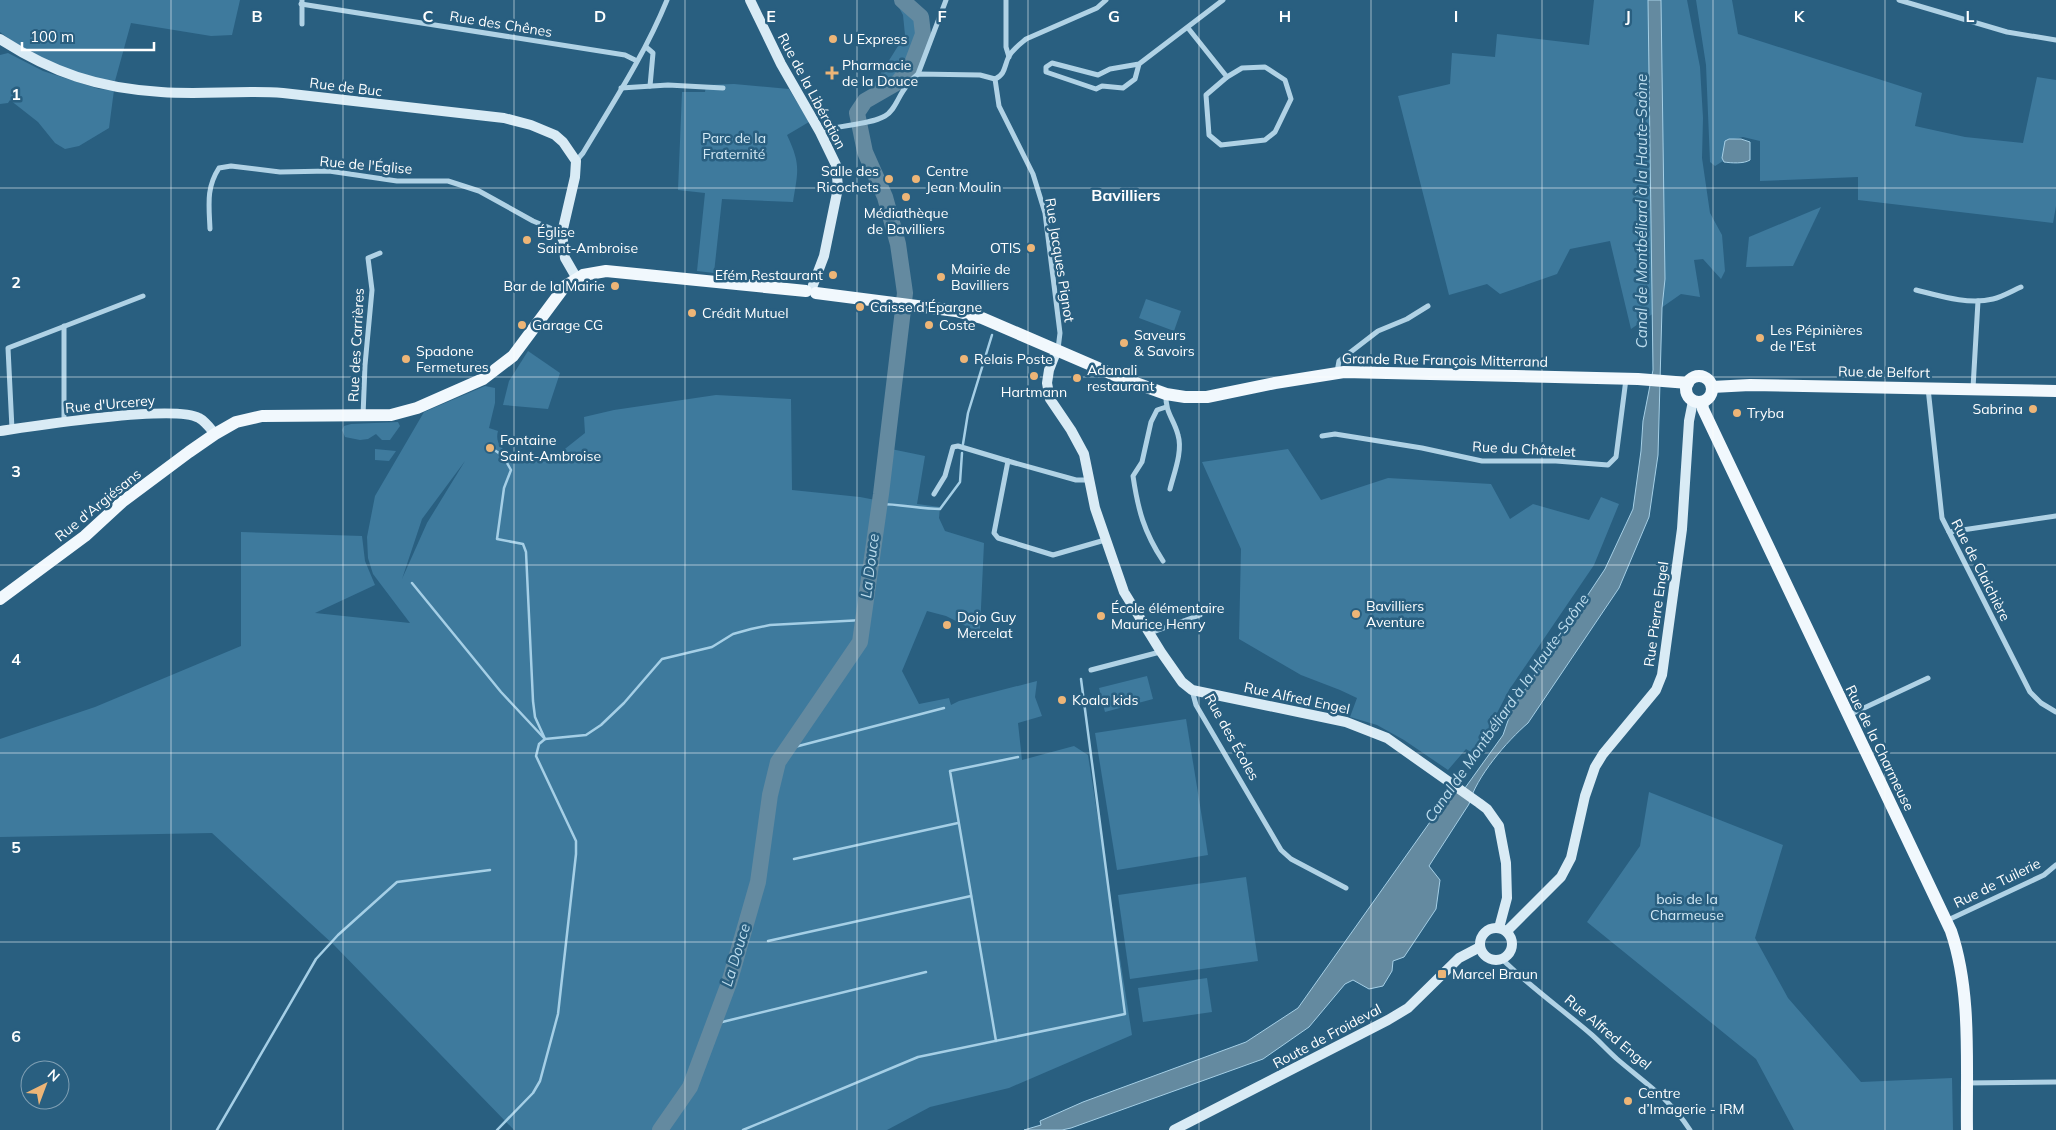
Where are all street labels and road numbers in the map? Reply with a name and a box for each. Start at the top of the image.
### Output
street label: Rue des Chênes [448,7,554,41]
street label: Rue de la Libération [774,30,850,152]
street label: Rue de Buc [309,74,384,100]
street label: Rue de l'Église [319,152,413,178]
street label: Rue Jacques Pignot [1041,197,1079,323]
street label: Rue des Carrières [344,288,368,402]
street label: Grande Rue François Mitterrand [1342,349,1548,371]
street label: Rue de Belfort [1838,362,1930,382]
street label: Rue d'Urcerey [64,391,156,417]
street label: Rue du Châtelet [1472,437,1576,461]
street label: Rue d'Argiésans [51,465,145,545]
street label: Rue de Claichière [1948,516,2014,624]
street label: Rue Pierre Engel [1640,560,1672,668]
street label: Rue Alfred Engel [1242,678,1352,718]
street label: Rue de la Charmeuse [1842,682,1918,814]
street label: Rue des Écoles [1201,690,1263,784]
street label: Rue de Tuilerie [1951,854,2043,912]
street label: Rue Alfred Engel [1561,990,1655,1074]
street label: Route de Froideval [1270,1000,1384,1072]

